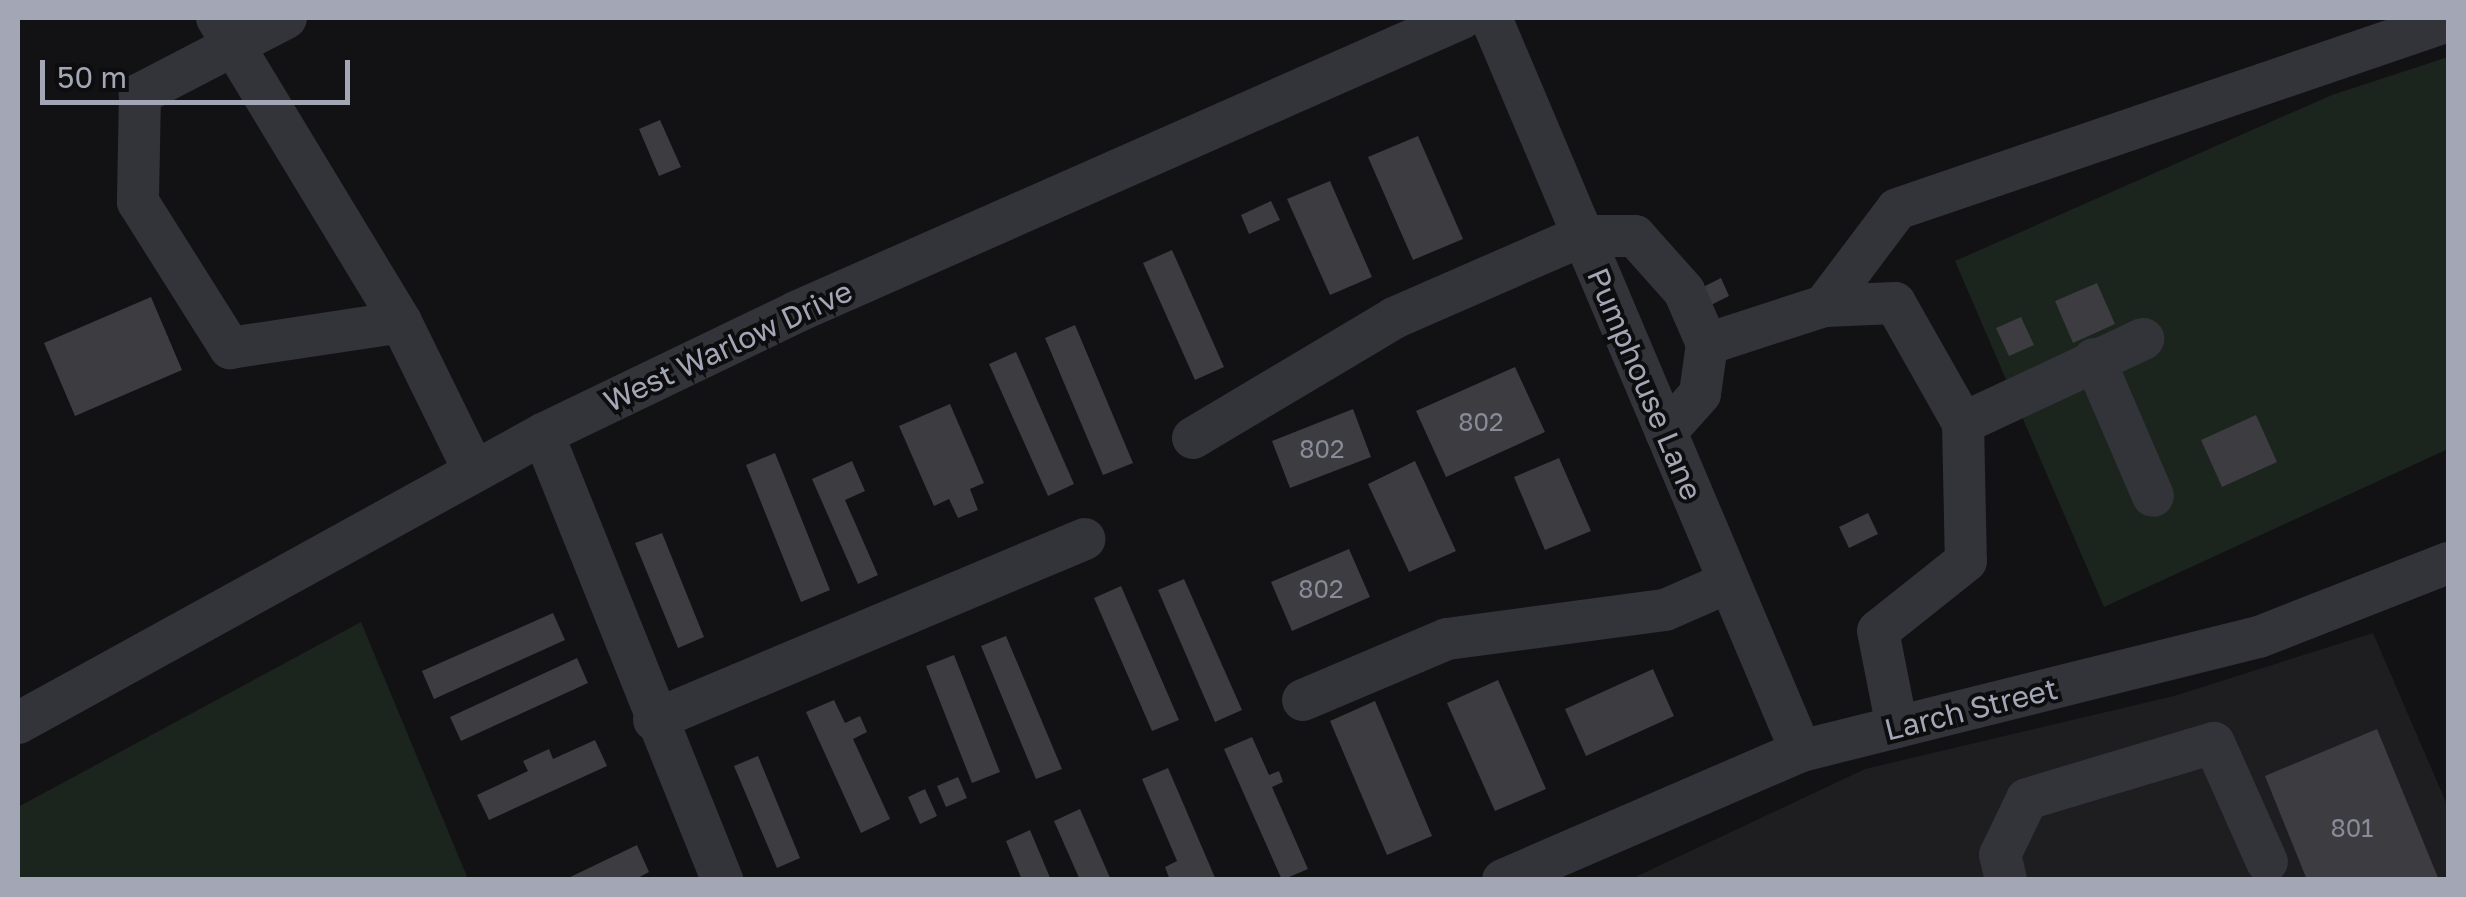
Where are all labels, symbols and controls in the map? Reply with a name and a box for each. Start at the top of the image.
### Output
scale bar [45,40,355,102]
text: 50 m [57,59,127,95]
street label: Pumphouse Lane [1580,263,1710,505]
street label: West Warlow Drive [598,273,858,419]
house number: 802 [1458,407,1504,437]
house number: 802 [1299,434,1345,464]
house number: 802 [1298,574,1344,604]
street label: Larch Street [1881,670,2061,748]
house number: 801 [2331,813,2373,843]

